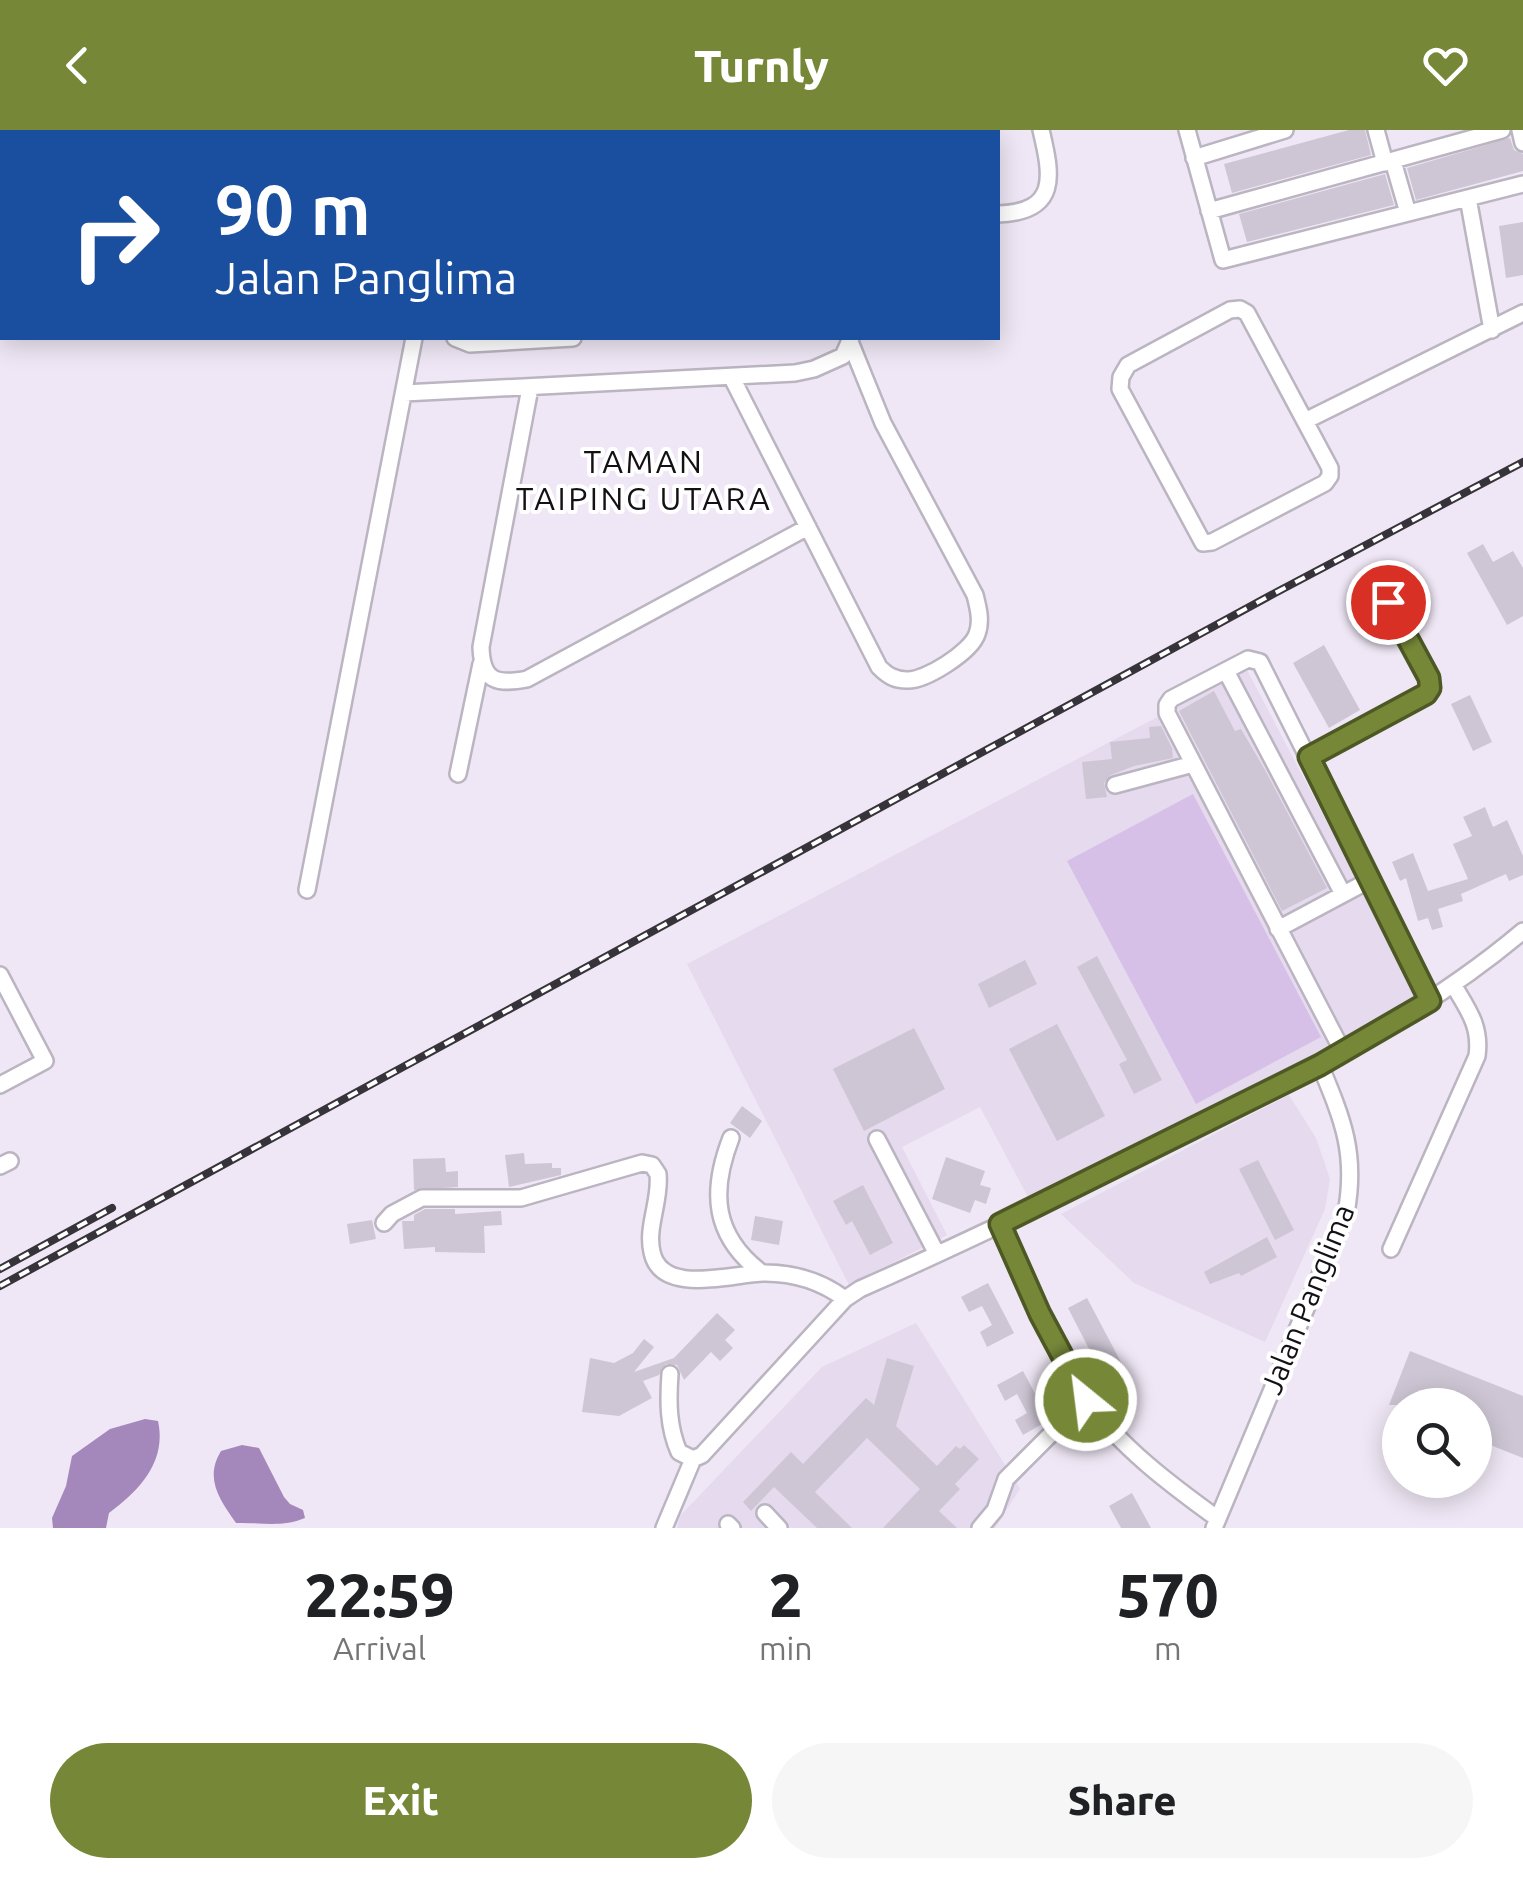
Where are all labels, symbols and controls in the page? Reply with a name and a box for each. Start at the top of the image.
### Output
icon: back [50,38,105,93]
icon: heart [1418,38,1473,93]
text: Turnly [694,40,829,91]
icon: right [50,170,180,300]
text: 90 m [215,170,371,248]
text: Jalan Panglima [215,252,517,303]
district label: TAMAN TAIPING UTARA [516,443,772,516]
pin [1346,560,1431,645]
icon: arrive [1361,575,1416,630]
street label: Jalan Panglima [1254,1199,1360,1399]
position arrow [1034,1348,1138,1452]
map controls [1382,1388,1492,1498]
button: search [1382,1388,1492,1498]
text: 22:59 [304,1561,455,1628]
text: 2 [769,1561,803,1628]
text: 570 [1117,1561,1219,1628]
text: Arrival [333,1630,426,1666]
text: min [759,1630,813,1666]
text: m [1154,1630,1182,1666]
button: Exit [50,1743,752,1858]
button: Share [772,1743,1473,1858]

